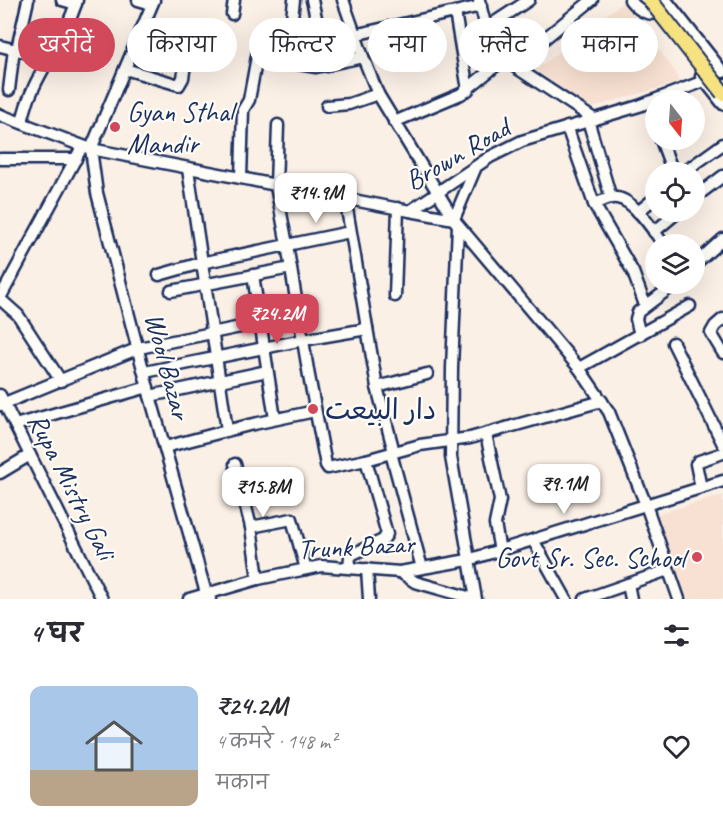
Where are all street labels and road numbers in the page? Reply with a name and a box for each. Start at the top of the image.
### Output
street label: Brown Road [399,108,519,198]
street label: Wool Bazar [137,309,199,425]
street label: Rupa Mistry Gali [20,407,126,568]
street label: Trunk Bazar [297,525,417,567]

